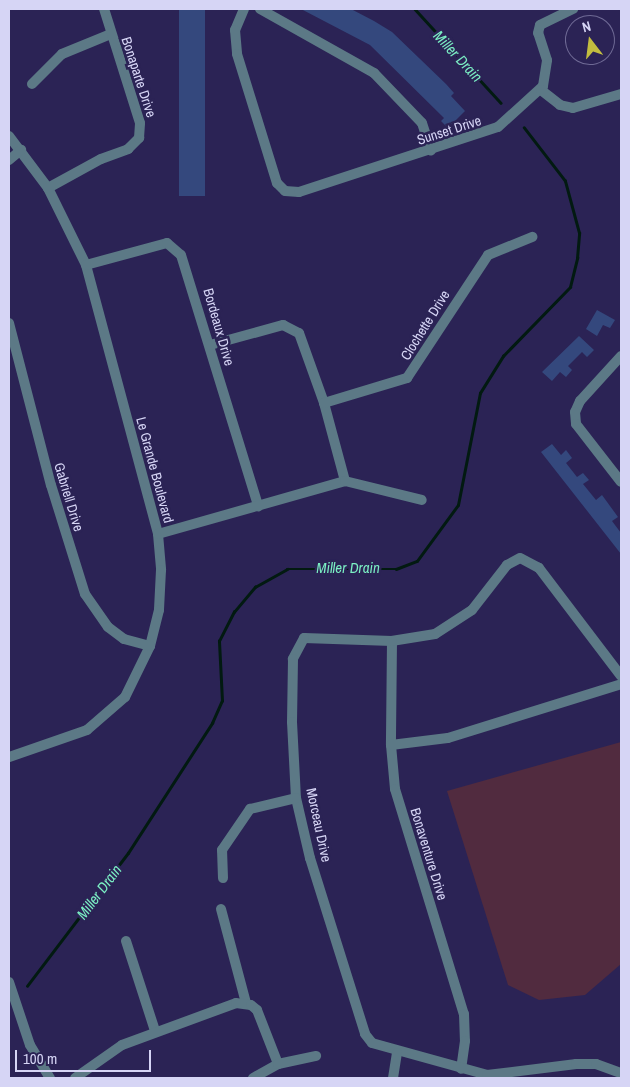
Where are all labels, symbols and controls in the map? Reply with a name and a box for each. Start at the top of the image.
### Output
north arrow [565,15,615,65]
text: N [580,17,593,36]
water label: Miller Drain [430,27,486,85]
street label: Bonaparte Drive [118,35,160,119]
street label: Sunset Drive [415,112,483,148]
street label: Bordeaux Drive [200,286,238,368]
street label: Clochette Drive [397,287,453,363]
street label: Le Grande Boulevard [133,415,177,525]
street label: Gabriell Drive [51,461,87,533]
water label: Miller Drain [316,559,380,577]
street label: Morceau Drive [303,786,335,864]
street label: Bonaventure Drive [407,806,451,902]
water label: Miller Drain [73,861,125,923]
scale bar [18,1040,154,1072]
text: 100 m [23,1048,57,1069]

